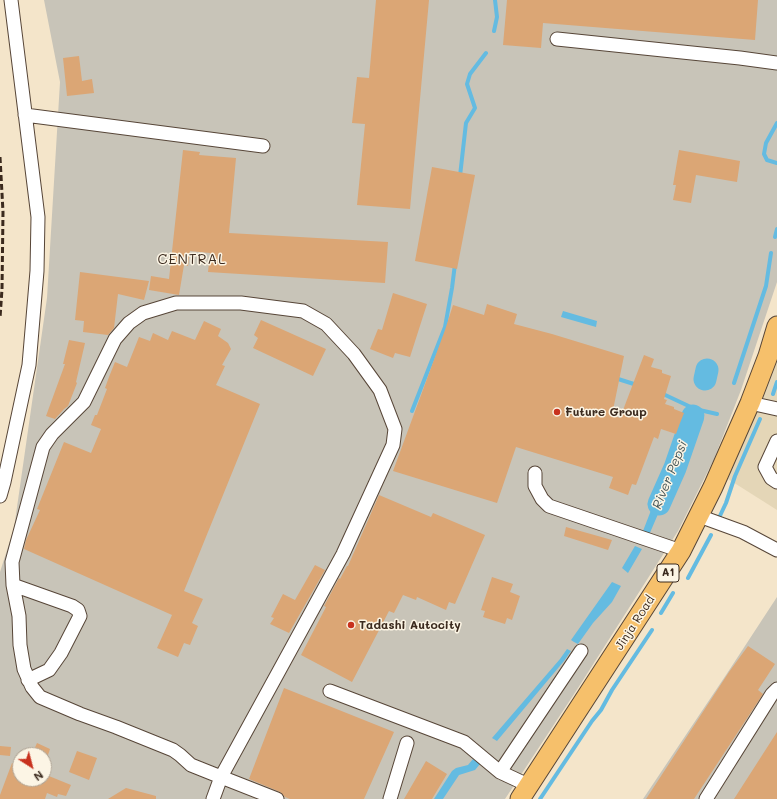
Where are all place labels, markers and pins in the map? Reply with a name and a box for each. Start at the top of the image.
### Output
place label: Future Group [565,405,647,419]
marker: Future Group [552,407,562,417]
place label: Tadashi Autocity [359,618,461,632]
marker: Tadashi Autocity [346,620,356,630]

